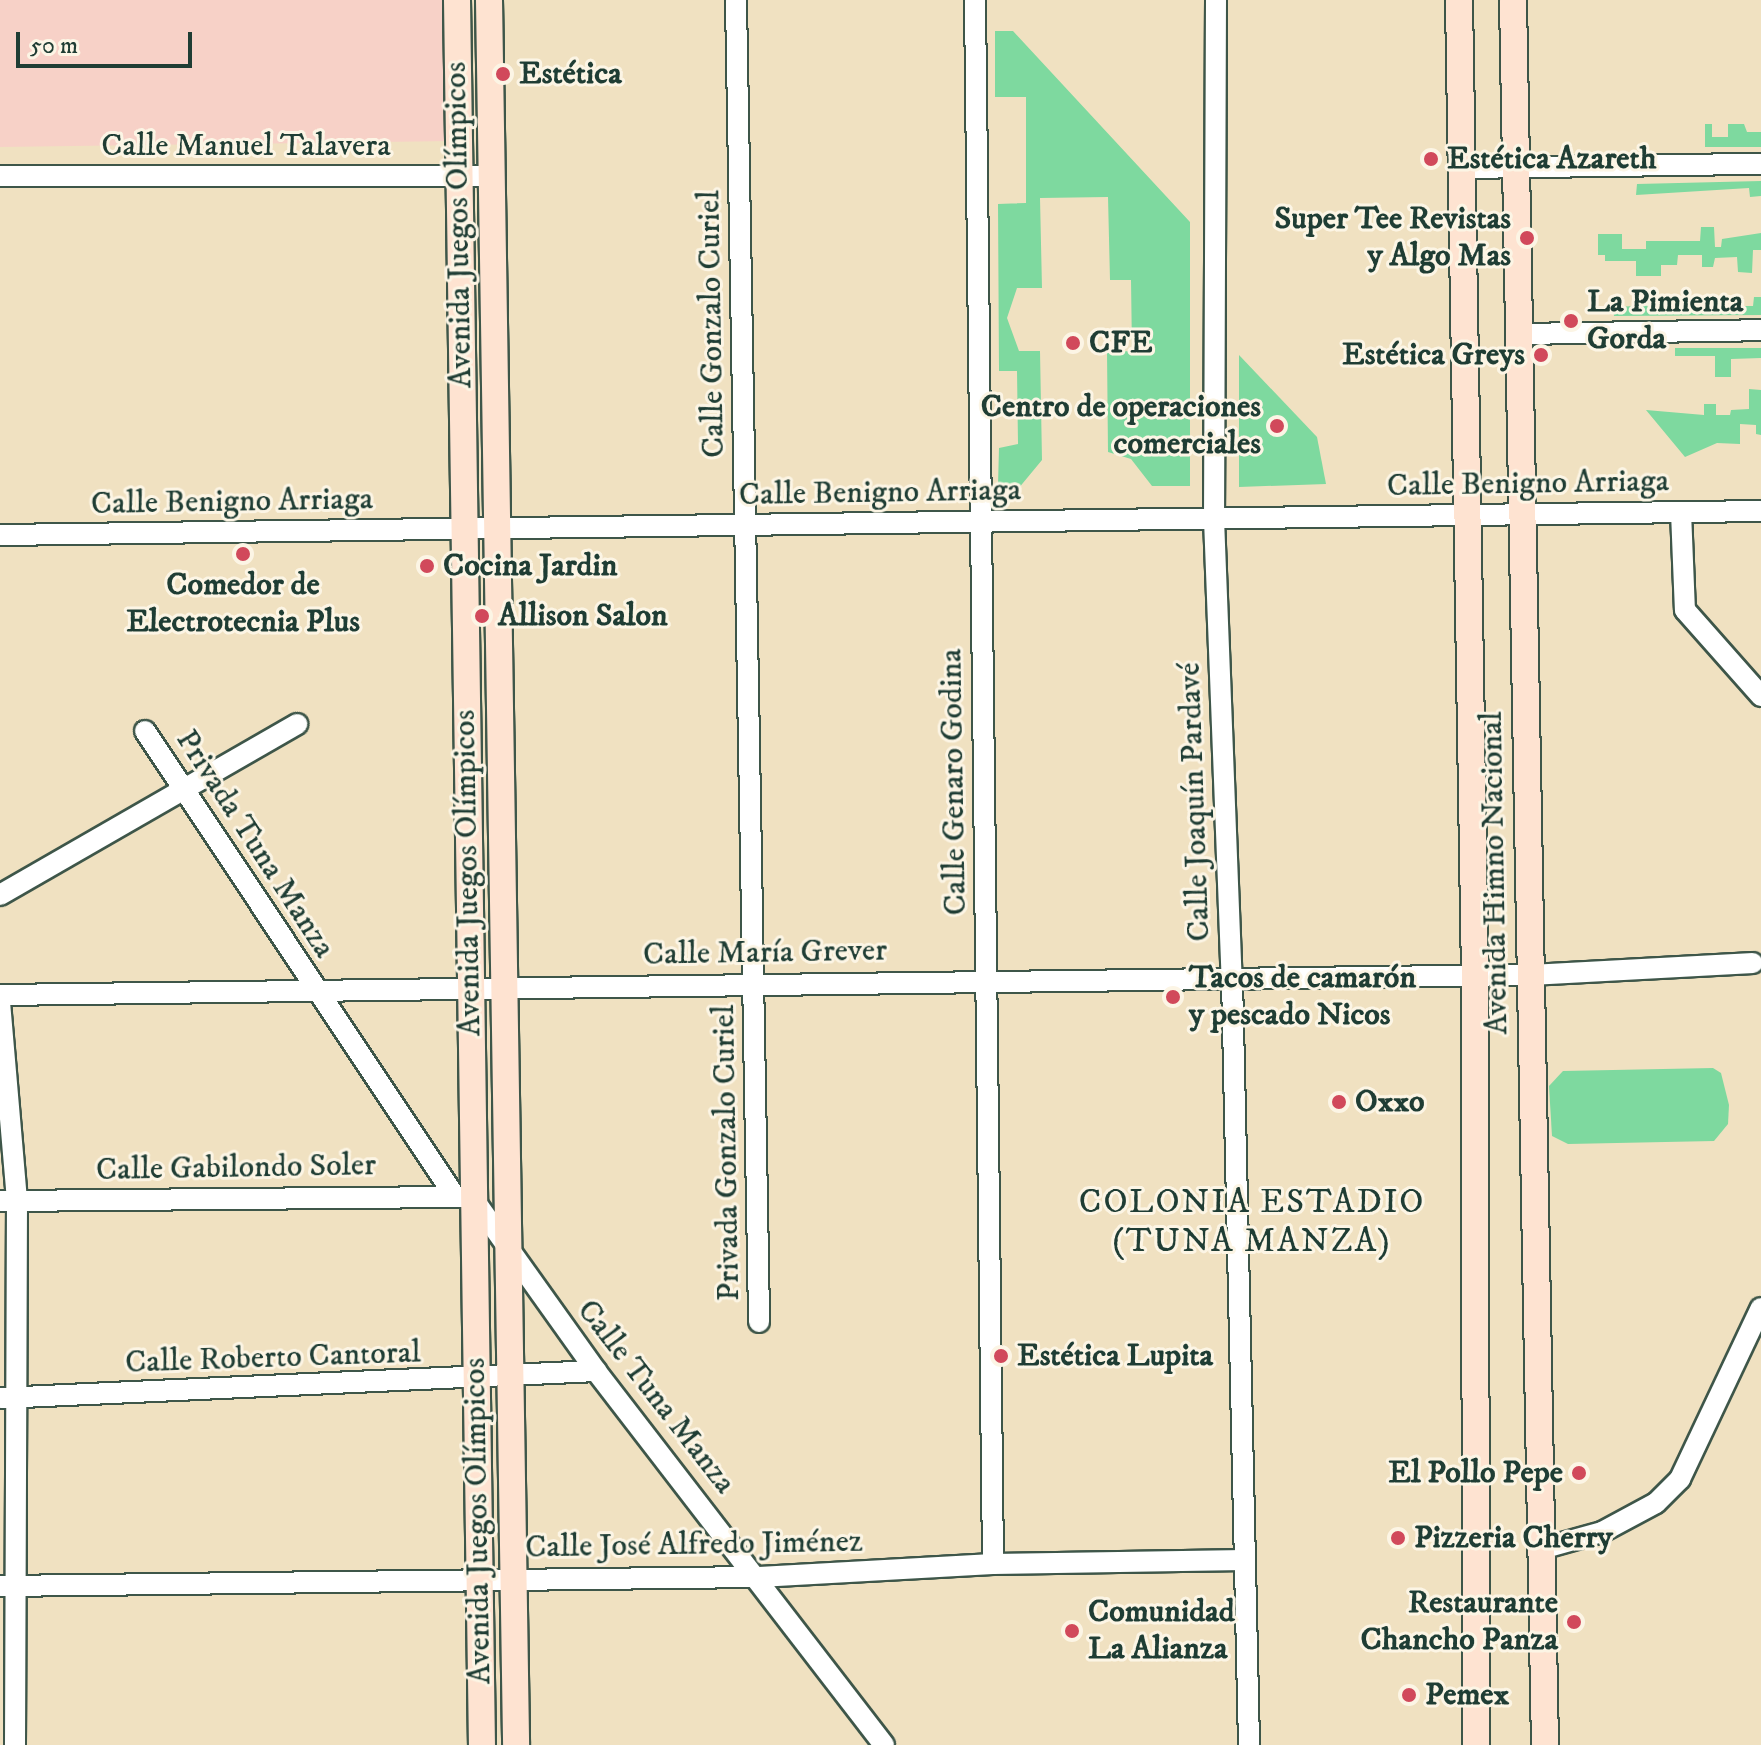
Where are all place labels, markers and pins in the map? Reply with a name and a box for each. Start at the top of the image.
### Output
place label: Estética [519,55,622,93]
marker: Estética [494,65,512,83]
place label: Estética Azareth [1447,140,1657,178]
marker: Estética Azareth [1422,150,1440,168]
place label: Super Tee Revistas y Algo Mas [1274,201,1511,276]
marker: Super Tee Revistas y Algo Mas [1518,229,1536,247]
place label: La Pimienta Gorda [1587,284,1743,359]
marker: La Pimienta Gorda [1562,312,1580,330]
place label: CFE [1089,324,1153,362]
marker: CFE [1064,334,1082,352]
place label: Estética Greys [1342,336,1525,374]
marker: Estética Greys [1532,346,1550,364]
place label: Centro de operaciones comerciales [981,389,1261,464]
marker: Centro de operaciones comerciales [1268,417,1286,435]
marker: Comedor de Electrotecnia Plus [234,545,252,563]
place label: Cocina Jardin [443,547,617,585]
marker: Cocina Jardin [418,557,436,575]
place label: Comedor de Electrotecnia Plus [126,567,360,642]
place label: Allison Salon [498,597,668,635]
marker: Allison Salon [473,607,491,625]
place label: Tacos de camarón y pescado Nicos [1189,960,1416,1035]
marker: Tacos de camarón y pescado Nicos [1164,988,1182,1006]
place label: Oxxo [1355,1083,1425,1121]
marker: Oxxo [1330,1093,1348,1111]
place label: Estética Lupita [1017,1337,1213,1375]
marker: Estética Lupita [992,1347,1010,1365]
place label: El Pollo Pepe [1388,1454,1563,1492]
marker: El Pollo Pepe [1570,1464,1588,1482]
place label: Pizzeria Cherry [1414,1519,1613,1557]
marker: Pizzeria Cherry [1389,1529,1407,1547]
place label: Restaurante Chancho Panza [1360,1585,1558,1660]
place label: Comunidad La Alianza [1088,1594,1235,1669]
marker: Restaurante Chancho Panza [1565,1613,1583,1631]
marker: Comunidad La Alianza [1063,1622,1081,1640]
place label: Pemex [1425,1676,1509,1714]
marker: Pemex [1400,1686,1418,1704]

